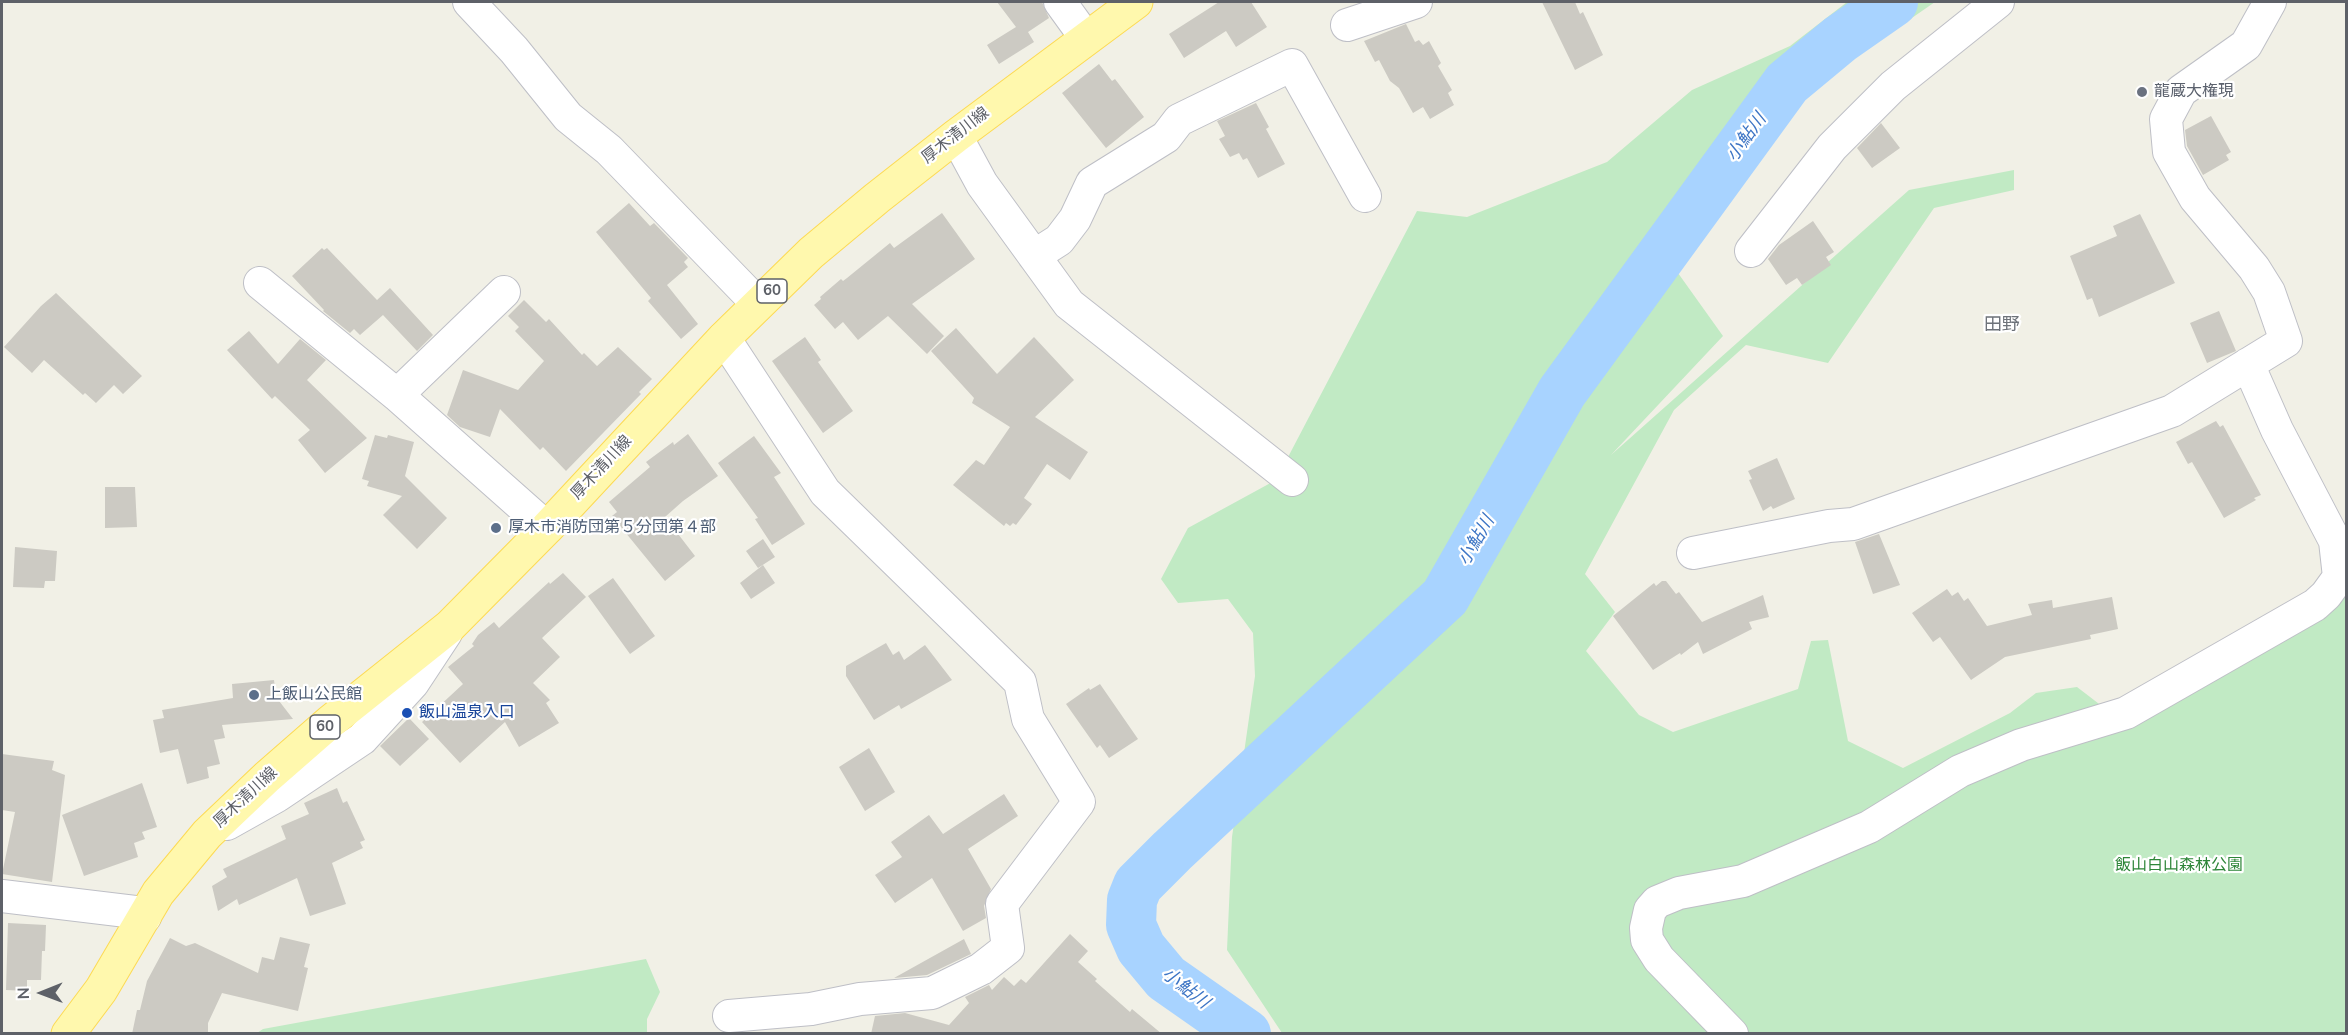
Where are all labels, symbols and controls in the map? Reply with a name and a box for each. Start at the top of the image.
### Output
place label: 龍蔵大権現 [2154,82,2234,102]
marker: 龍蔵大権現 [2135,85,2149,99]
street label: 厚木清川線 [919,104,993,168]
water label: 小鮎川 [1722,110,1772,166]
road number: 60 [757,279,787,303]
district label: 田野 [1984,315,2020,337]
street label: 厚木清川線 [568,432,636,504]
water label: 小鮎川 [1454,512,1500,570]
place label: 厚木市消防団第５分団第４部 [508,518,716,538]
marker: 厚木市消防団第５分団第４部 [489,521,503,535]
place label: 上飯山公民館 [266,685,362,705]
marker: 上飯山公民館 [247,688,261,702]
place label: 飯山温泉入口 [419,703,515,723]
marker: 飯山温泉入口 [400,706,414,720]
road number: 60 [310,715,340,739]
street label: 厚木清川線 [210,764,282,832]
park label: 飯山白山森林公園 [2115,856,2243,876]
north arrow [12,963,72,1023]
water label: 小鮎川 [1157,964,1213,1014]
text: N [13,987,35,999]

